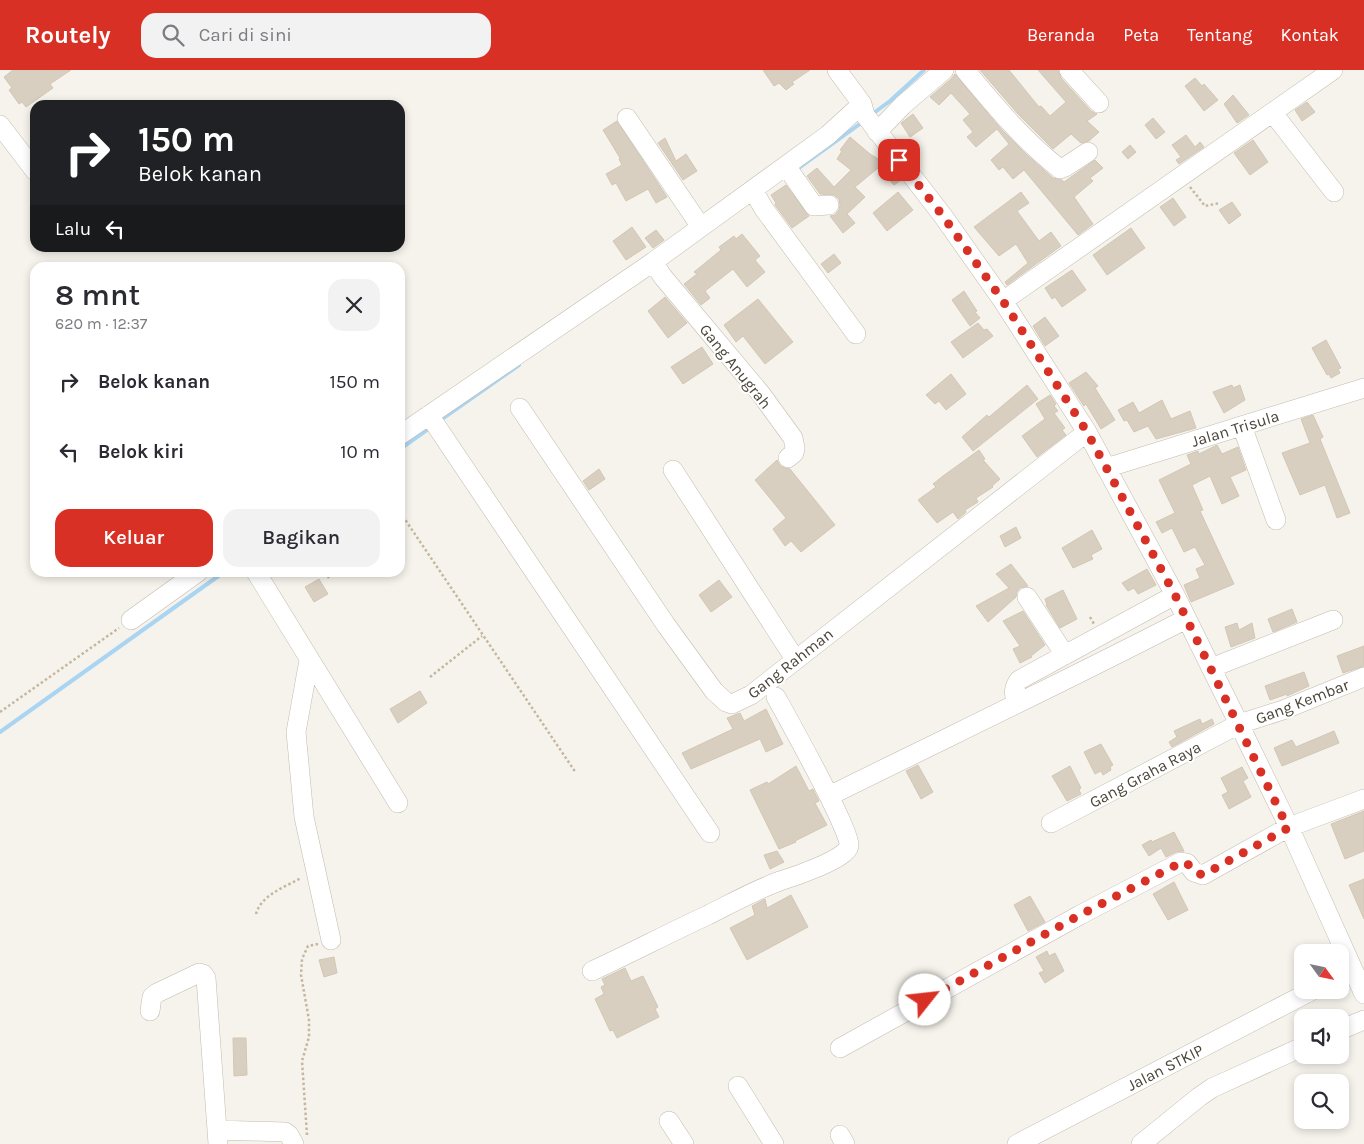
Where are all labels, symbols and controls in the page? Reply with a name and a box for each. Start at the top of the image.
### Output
search box [141,13,491,58]
text: Routely [25,21,111,49]
icon: search [159,21,187,49]
text: Cari di sini [199,24,292,46]
text: Beranda [1027,24,1095,46]
text: Peta [1123,24,1159,46]
text: Tentang [1187,24,1253,46]
text: Kontak [1281,24,1339,46]
text: 150 m [138,119,235,160]
icon: right [55,120,120,185]
pin [878,139,920,181]
icon: arrive [885,146,913,174]
text: Belok kanan [138,161,262,187]
icon: left [101,215,129,243]
text: Lalu [55,218,91,240]
text: 8 mnt [55,277,140,313]
button: close [328,279,380,331]
text: 620 m · 12:37 [55,314,147,333]
street label: Gang Anugrah [696,320,776,412]
icon: right [55,368,83,396]
text: Belok kanan [98,371,210,393]
text: 150 m [329,371,380,393]
street label: Jalan Trisula [1189,406,1281,451]
icon: left [55,438,83,466]
text: Belok kiri [98,441,184,463]
text: 10 m [340,441,380,463]
button: Keluar [55,509,213,567]
button: Bagikan [223,509,380,567]
street label: Gang Rahman [744,624,837,703]
street label: Gang Kembar [1253,675,1352,728]
street label: Gang Graha Raya [1086,737,1204,812]
north arrow [1294,944,1349,999]
map controls [1294,944,1349,1129]
position arrow [898,973,950,1025]
button: sound [1294,1009,1349,1064]
street label: Jalan STKIP [1124,1040,1207,1095]
button: search [1294,1074,1349,1129]

